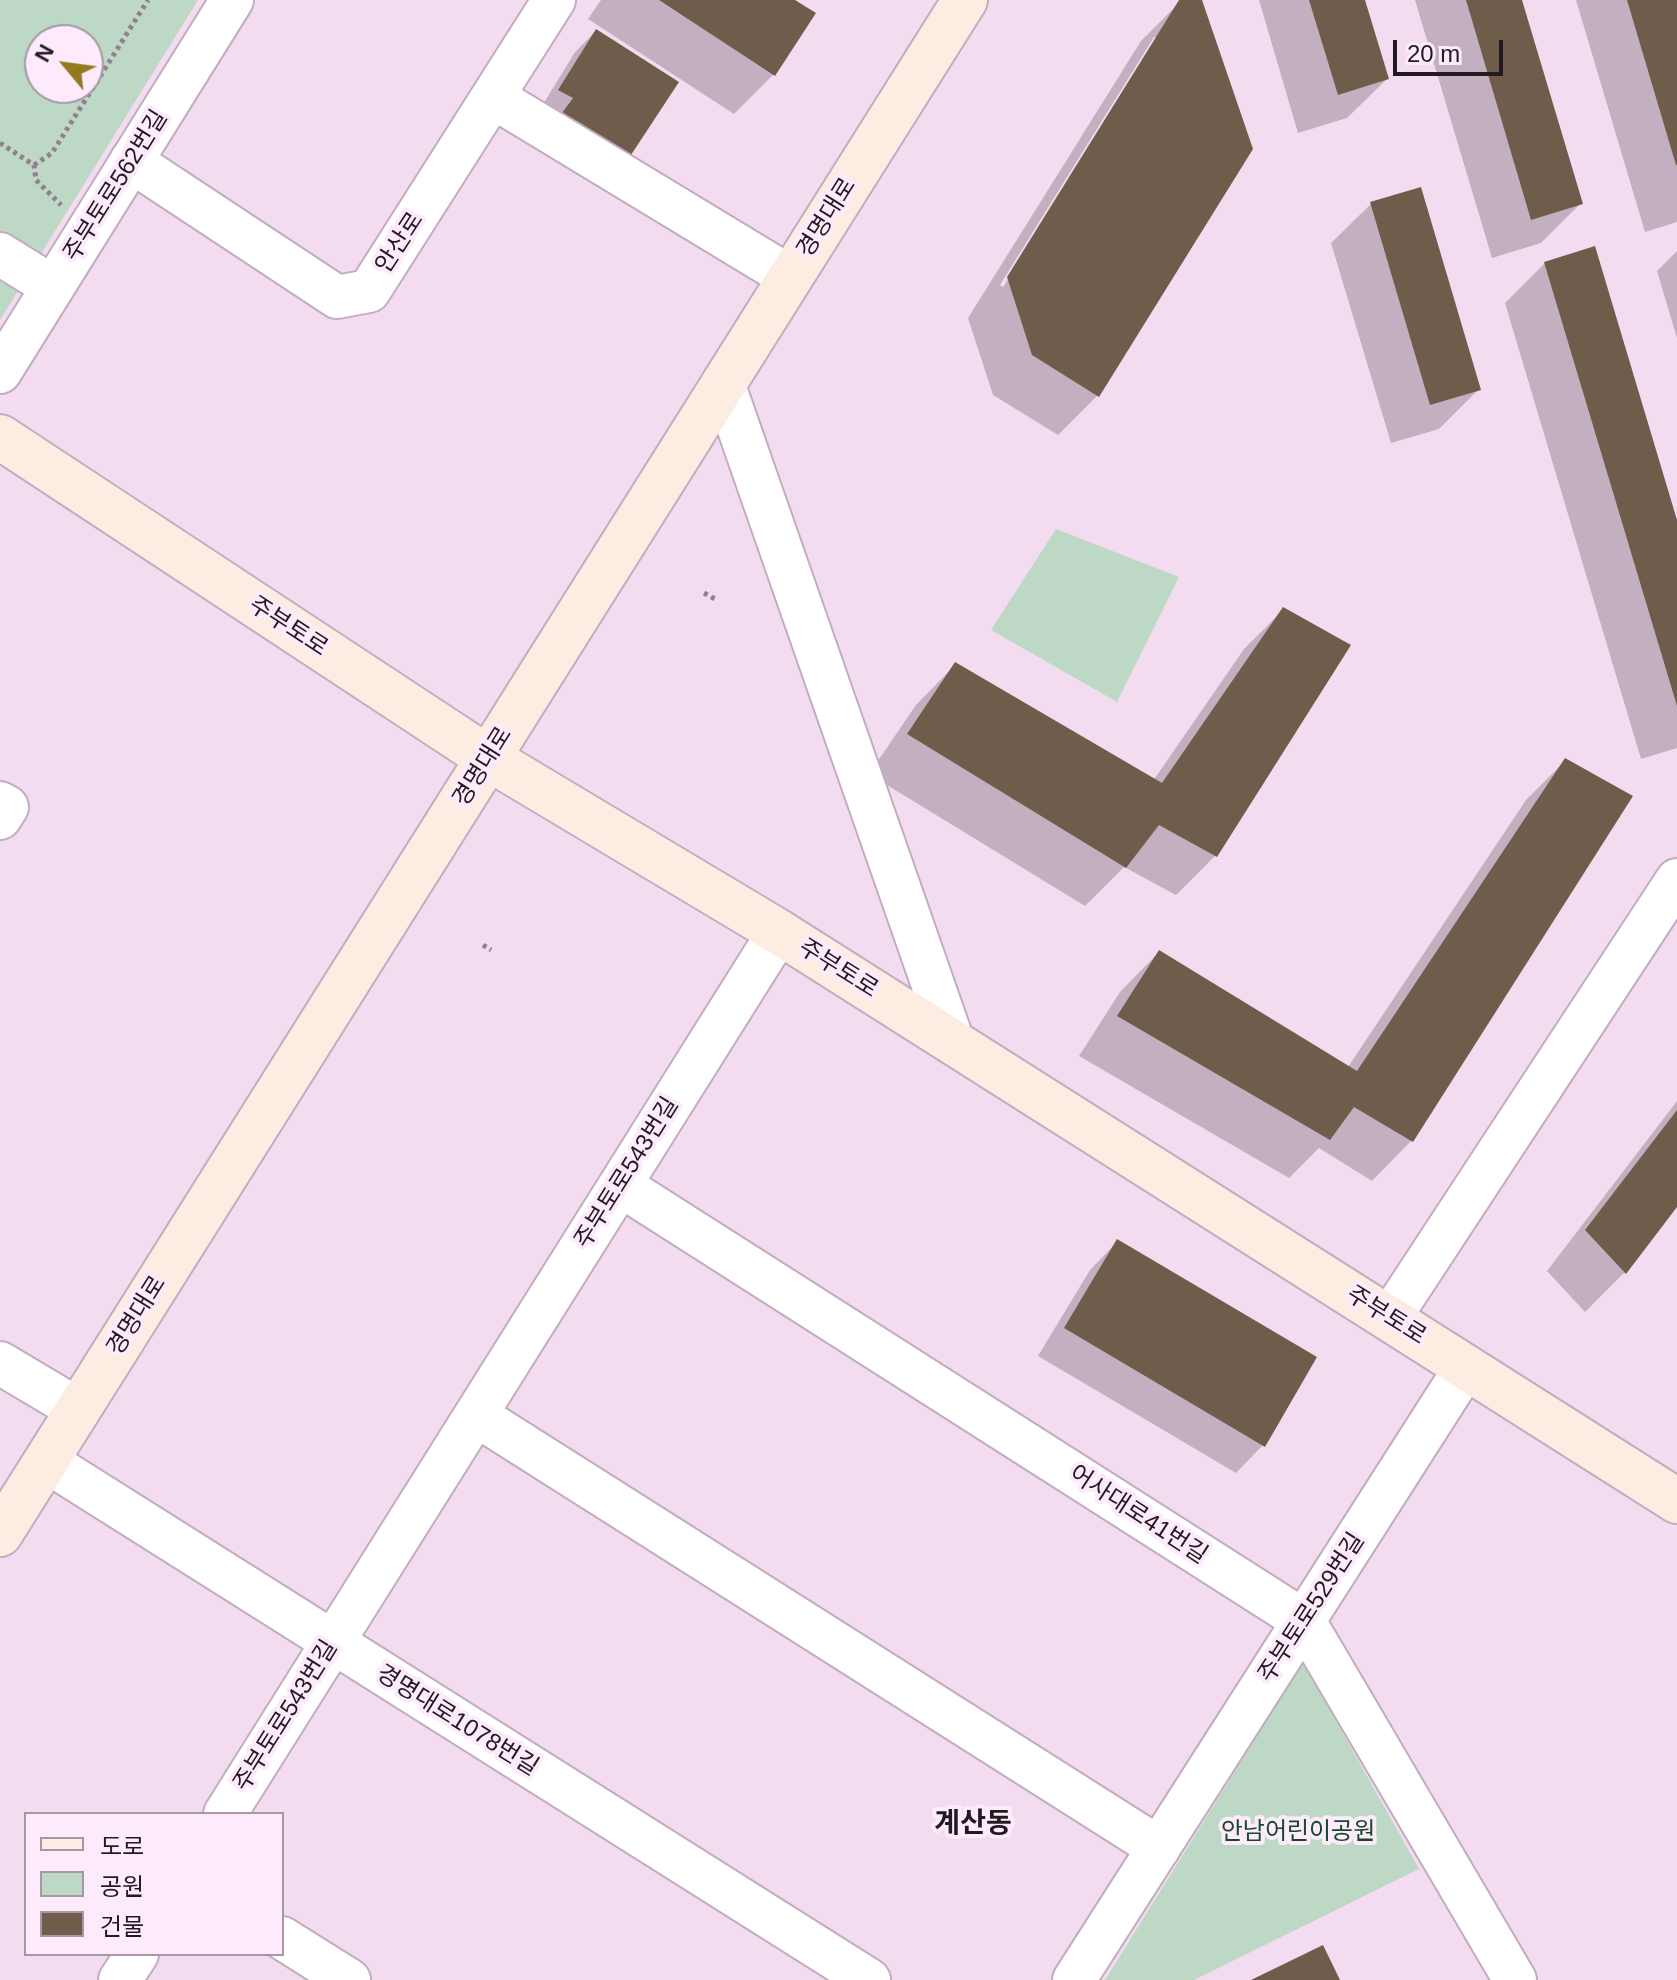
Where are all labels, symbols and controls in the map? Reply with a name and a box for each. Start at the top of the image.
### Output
north arrow [24,24,104,104]
scale bar [1397,24,1507,74]
text: N [30,40,59,66]
text: 20 m [1407,40,1460,67]
street label: 주부토로562번길 [58,105,174,267]
street label: 경명대로 [791,173,863,263]
street label: 안산로 [370,207,430,279]
street label: 주부토로 [243,591,333,663]
street label: 경명대로 [447,722,519,812]
street label: 주부토로 [793,933,883,1005]
street label: 주부토로543번길 [569,1092,685,1254]
street label: 경명대로 [101,1271,173,1361]
street label: 주부토로 [1341,1280,1431,1352]
street label: 어사대로41번길 [1063,1460,1213,1570]
street label: 주부토로529번길 [1253,1528,1371,1688]
street label: 주부토로543번길 [228,1635,344,1797]
street label: 경명대로1078번길 [371,1660,543,1782]
district label: 계산동 [934,1807,1012,1841]
legend [24,1812,284,1956]
park label: 안남어린이공원 [1221,1818,1375,1846]
text: 도로 [100,1833,144,1860]
text: 공원 [100,1873,144,1900]
text: 건물 [100,1913,144,1940]

